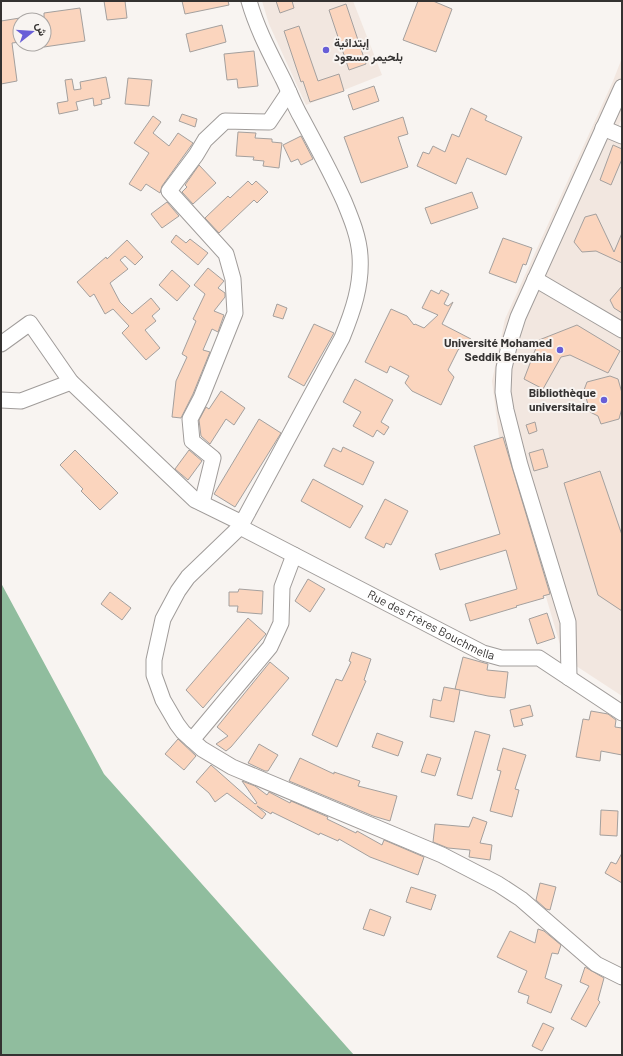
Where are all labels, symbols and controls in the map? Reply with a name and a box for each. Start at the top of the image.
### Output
north arrow [12,12,52,52]
text: ش [33,21,50,37]
place label: إبتدائية بلحيمر مسعود [334,35,403,65]
marker: إبتدائية بلحيمر مسعود [321,45,331,55]
place label: Université Mohamed Seddik Benyahia [444,335,552,363]
marker: Université Mohamed Seddik Benyahia [555,345,565,355]
place label: Bibliothèque universitaire [529,385,596,413]
marker: Bibliothèque universitaire [599,395,609,405]
street label: Rue des Frères Bouchmella [366,586,496,662]

